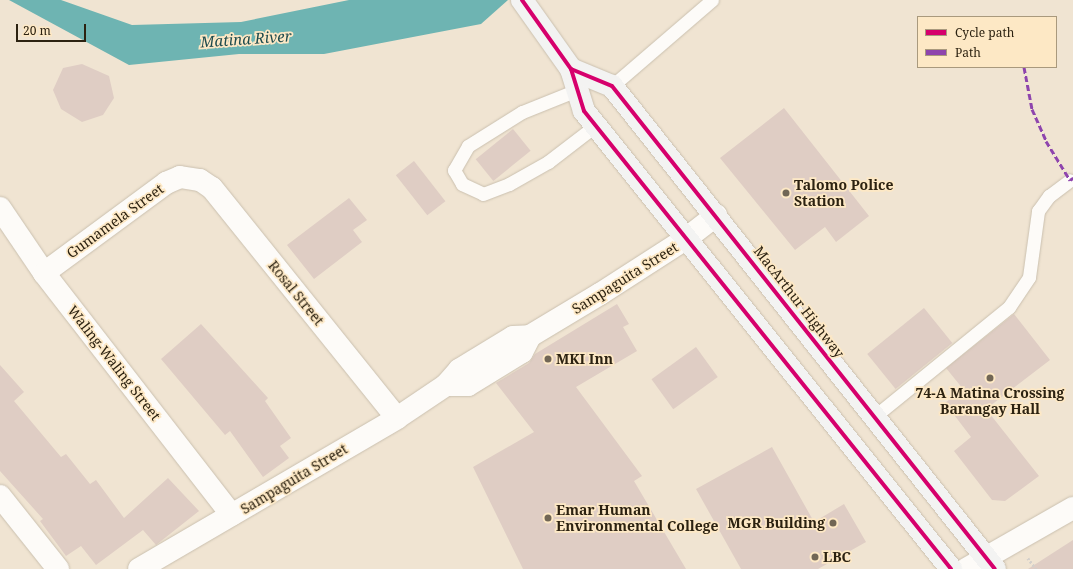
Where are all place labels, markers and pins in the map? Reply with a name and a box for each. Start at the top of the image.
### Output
place label: Talomo Police Station [794,177,893,210]
marker: Talomo Police Station [781,188,791,198]
place label: MKI Inn [556,351,613,367]
marker: MKI Inn [543,354,553,364]
marker: 74-A Matina Crossing Barangay Hall [985,373,995,383]
place label: 74-A Matina Crossing Barangay Hall [916,385,1064,418]
place label: Emar Human Environmental College [556,502,719,534]
marker: Emar Human Environmental College [543,513,553,523]
place label: MGR Building [727,515,825,531]
marker: MGR Building [828,518,838,528]
place label: LBC [823,549,851,565]
marker: LBC [810,552,820,562]

